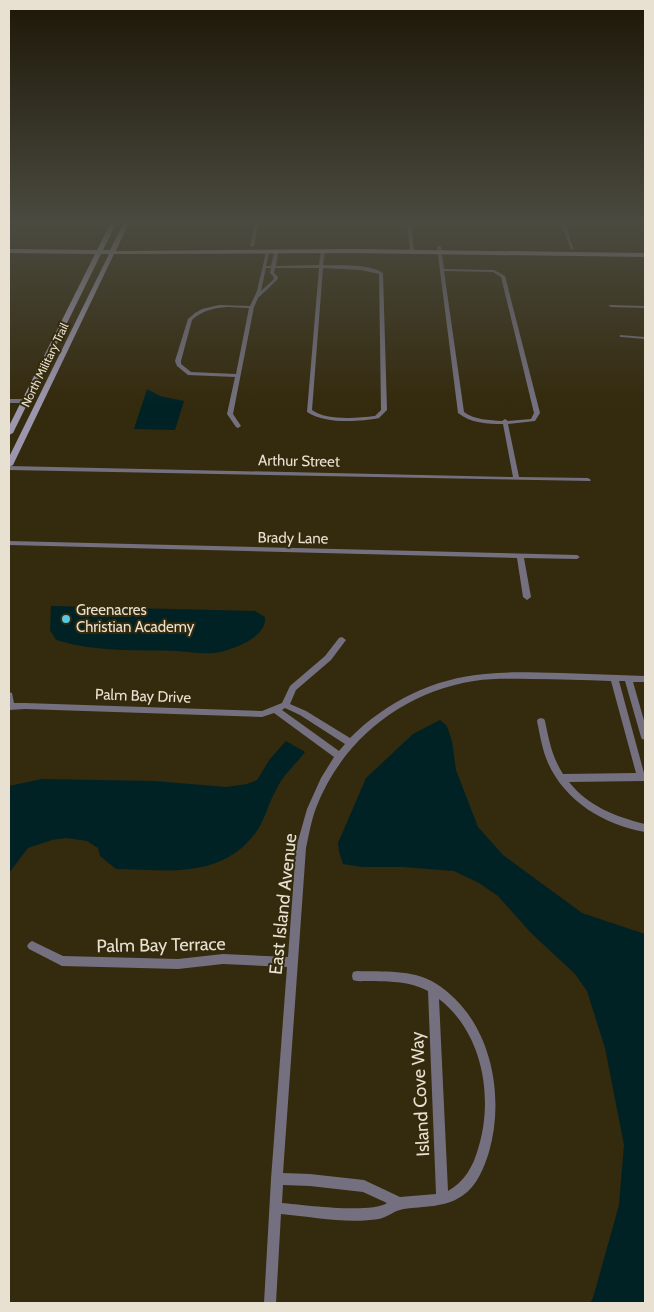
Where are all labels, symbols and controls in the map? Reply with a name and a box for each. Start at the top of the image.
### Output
street label: North Military Trail [18,320,72,409]
street label: Arthur Street [258,451,340,471]
street label: Brady Lane [257,528,329,548]
place label: Greenacres Christian Academy [76,601,195,636]
marker: Greenacres Christian Academy [60,613,72,625]
street label: Palm Bay Drive [95,685,192,707]
street label: East Island Avenue [265,832,301,976]
street label: Palm Bay Terrace [96,933,226,957]
street label: Island Cove Way [406,1031,434,1157]

